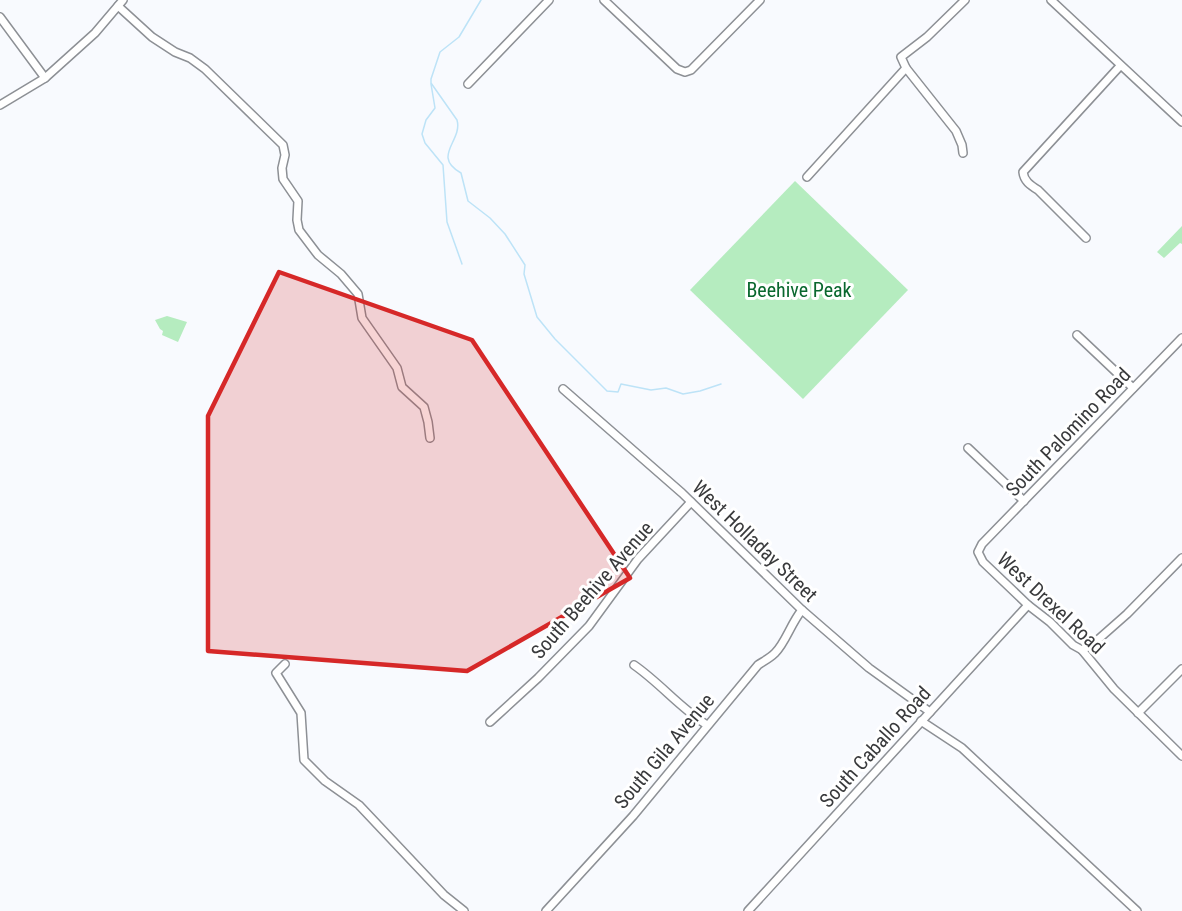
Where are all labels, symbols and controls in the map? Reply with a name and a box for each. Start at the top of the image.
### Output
park label: Beehive Peak [746,278,852,302]
street label: South Palomino Road [1000,363,1136,501]
street label: West Holladay Street [688,475,822,607]
street label: South Beehive Avenue [526,516,658,664]
street label: West Drexel Road [992,547,1110,659]
street label: South Caballo Road [814,682,936,812]
street label: South Gila Avenue [609,689,719,813]

